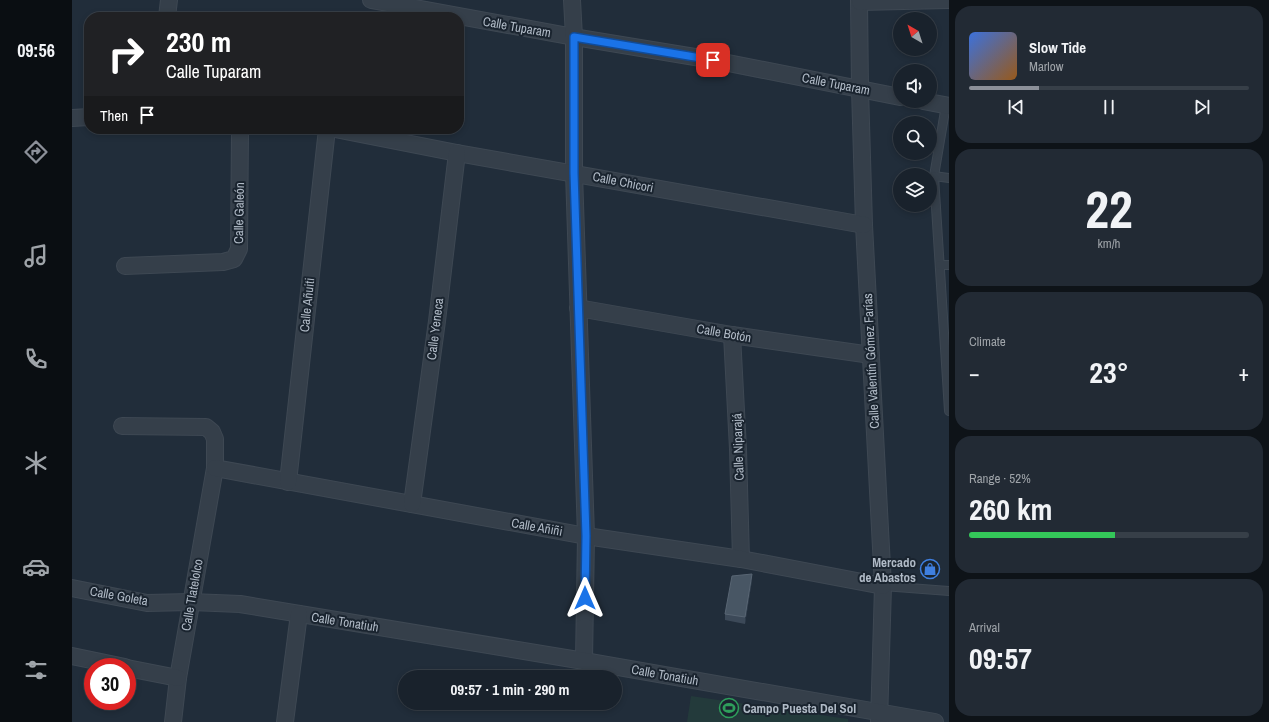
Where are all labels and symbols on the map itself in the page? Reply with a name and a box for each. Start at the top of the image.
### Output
north arrow [893,12,937,56]
street label: Calle Tuparam [482,13,552,41]
pin [696,43,730,77]
street label: Calle Tuparam [801,69,872,99]
street label: Calle Chicori [591,168,655,196]
street label: Calle Galeón [230,182,248,244]
street label: Calle Añuiti [296,277,318,333]
street label: Calle Valentín Gómez Farías [859,293,883,429]
street label: Calle Yeneca [423,297,447,361]
street label: Calle Botón [695,320,753,346]
street label: Calle Niparajá [728,413,748,481]
street label: Calle Añiñi [510,514,564,540]
place label: Mercado de Abastos [859,554,916,586]
street label: Calle Tlatelolco [177,558,207,632]
shop icon: Mercado de Abastos [919,558,941,580]
position arrow [564,577,606,619]
street label: Calle Goleta [89,583,149,609]
street label: Calle Tonatiuh [310,608,380,636]
speed limit sign: 30 [84,658,136,710]
street label: Calle Tonatiuh [630,661,700,689]
sports icon: Campo Puesta Del Sol [718,697,740,719]
place label: Campo Puesta Del Sol [743,700,856,717]

